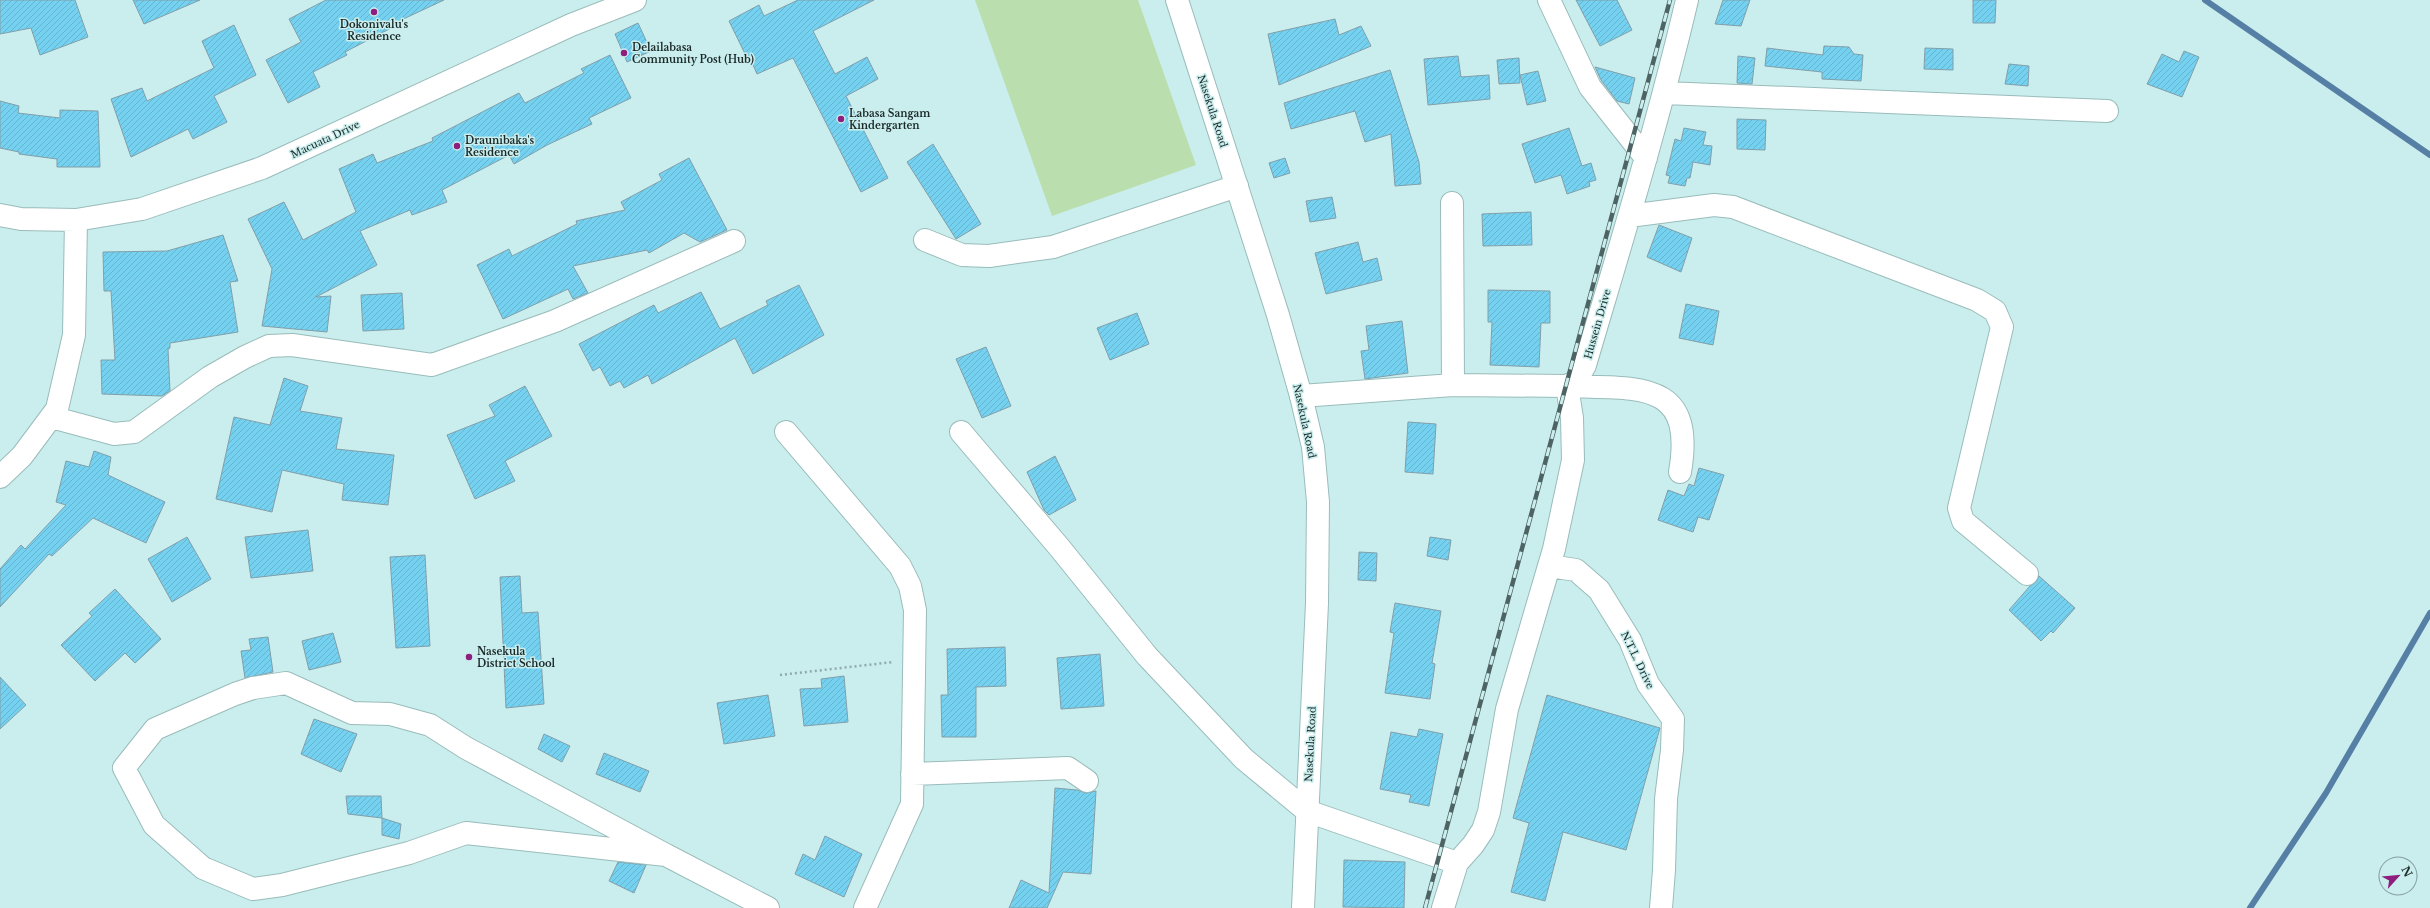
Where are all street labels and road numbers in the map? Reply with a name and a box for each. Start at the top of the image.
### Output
street label: Nasekula Road [1195,73,1230,149]
street label: Macuata Drive [289,118,362,161]
street label: Hussein Drive [1581,287,1614,361]
street label: Nasekula Road [1290,383,1319,460]
street label: N.T.L. Drive [1618,629,1657,691]
street label: Nasekula Road [1302,706,1319,782]

